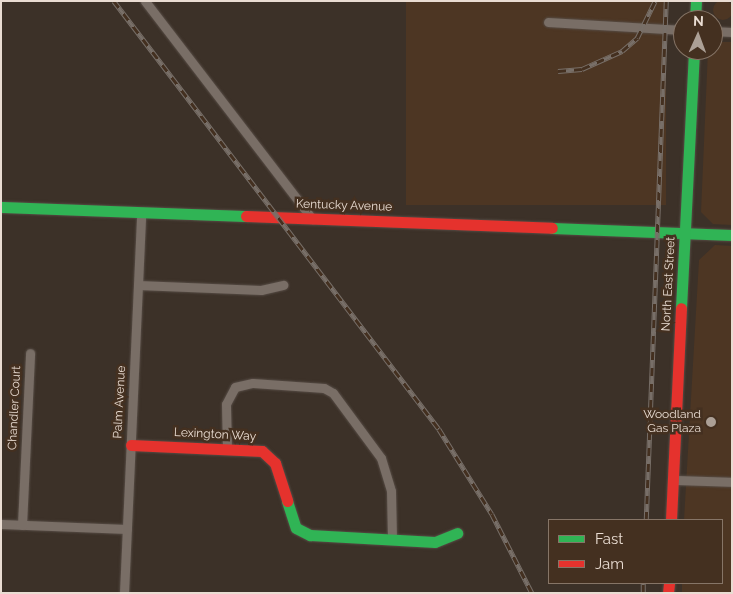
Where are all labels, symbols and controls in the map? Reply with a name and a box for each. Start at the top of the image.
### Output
north arrow [673,10,723,60]
text: N [693,13,704,29]
street label: Kentucky Avenue [295,197,393,215]
street label: North East Street [659,236,679,332]
street label: Chandler Court [6,365,24,451]
street label: Palm Avenue [111,365,129,439]
place label: Woodland Gas Plaza [643,408,701,436]
marker: Woodland Gas Plaza [705,416,717,428]
street label: Lexington Way [173,426,257,444]
legend [548,519,723,584]
text: Fast [595,530,623,548]
text: Jam [595,555,624,573]

